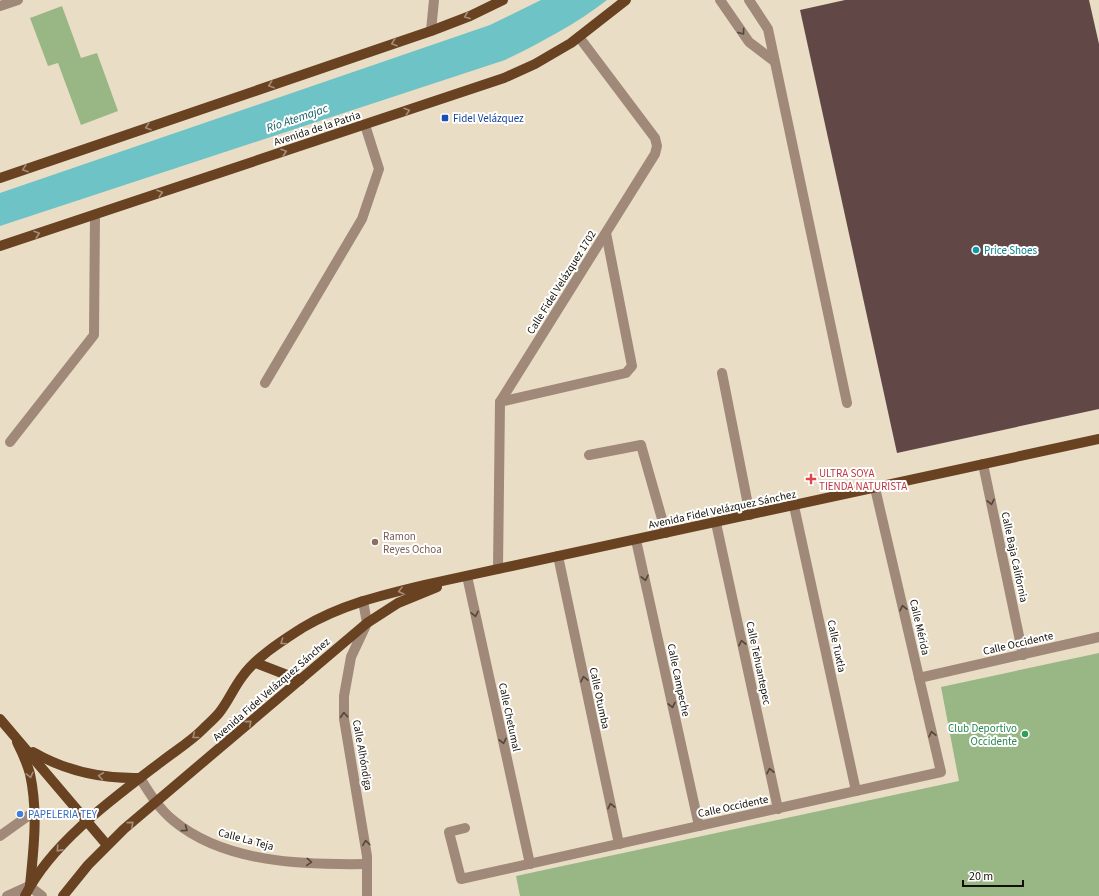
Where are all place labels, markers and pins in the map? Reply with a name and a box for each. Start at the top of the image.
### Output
place label: Fidel Velázquez [453,111,524,126]
marker: Fidel Velázquez [440,113,450,123]
place label: Price Shoes [984,243,1037,258]
marker: Price Shoes [971,245,981,255]
place label: ULTRA SOYA TIENDA NATURISTA [819,466,907,494]
marker: ULTRA SOYA TIENDA NATURISTA [806,474,816,484]
place label: Ramon Reyes Ochoa [383,529,442,557]
marker: Ramon Reyes Ochoa [370,537,380,547]
place label: Club Deportivo Occidente [948,721,1018,749]
marker: Club Deportivo Occidente [1020,729,1030,739]
place label: PAPELERIA TEY [28,807,98,822]
marker: PAPELERIA TEY [15,809,25,819]

